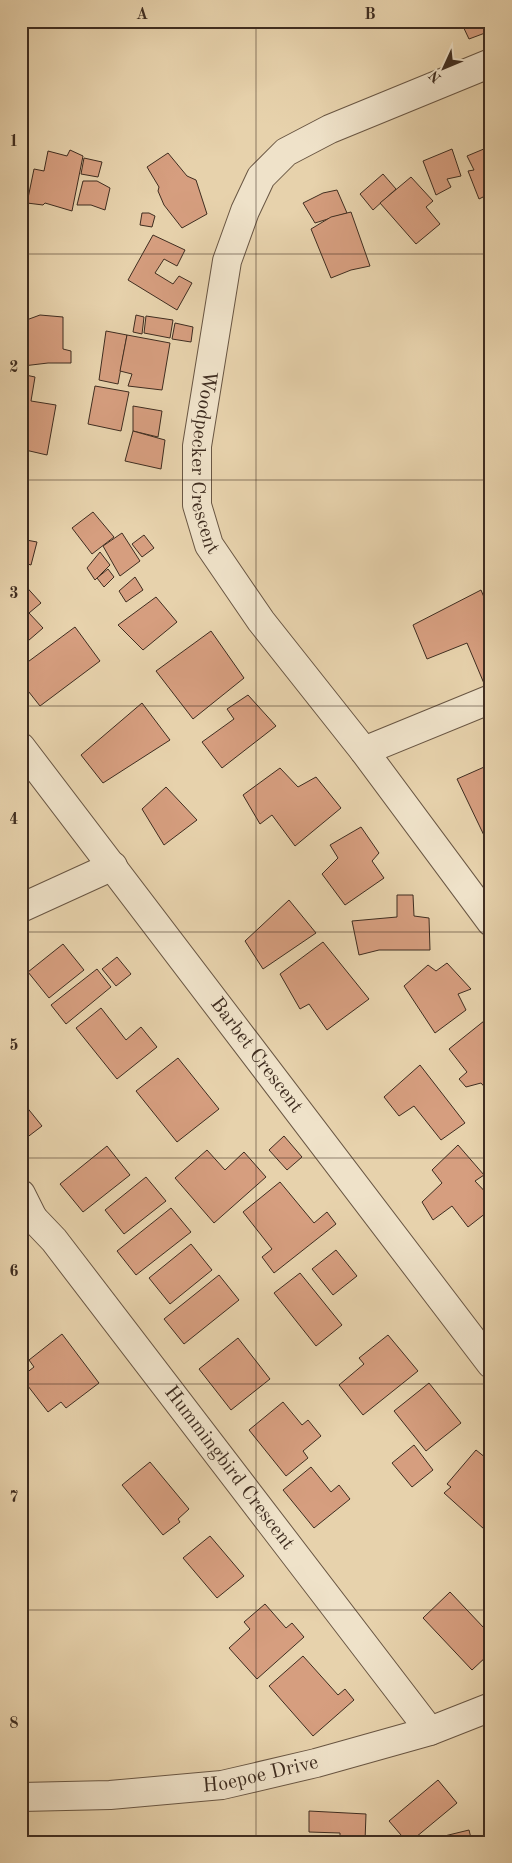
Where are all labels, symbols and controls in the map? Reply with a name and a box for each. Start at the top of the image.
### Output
text: A [136,7,148,23]
text: B [364,7,376,23]
north arrow [420,42,470,92]
text: N [426,67,444,85]
text: 1 [9,134,19,150]
text: 2 [9,360,19,376]
street label: Woodpecker Crescent [187,369,223,558]
text: 3 [9,586,19,602]
text: 4 [9,812,19,828]
street label: Barbet Crescent [206,994,306,1117]
text: 5 [9,1038,19,1054]
text: 6 [9,1264,19,1280]
street label: Hummingbird Crescent [160,1383,298,1554]
text: 7 [9,1490,19,1506]
text: 8 [9,1716,19,1732]
street label: Hoepoe Drive [202,1753,320,1797]

